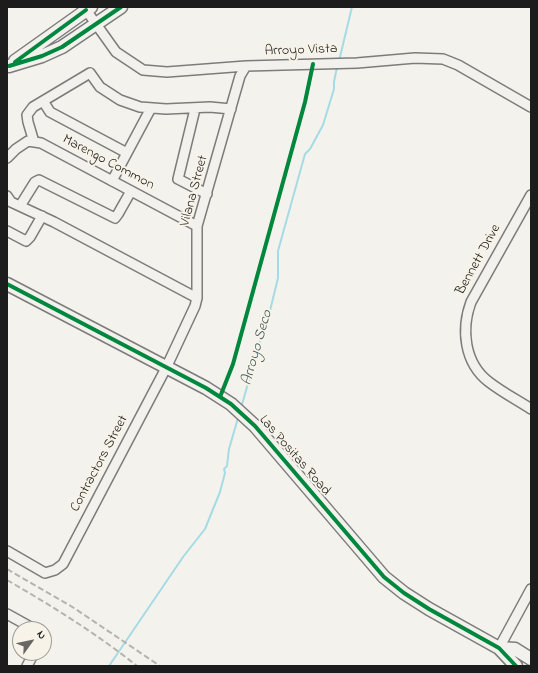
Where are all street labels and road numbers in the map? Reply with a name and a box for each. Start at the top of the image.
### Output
street label: Arroyo Vista [264,41,338,61]
street label: Marengo Common [59,132,157,194]
street label: Vilana Street [177,154,213,228]
street label: Bennett Drive [453,222,505,298]
street label: Las Positas Road [255,412,333,500]
street label: Contractors Street [67,413,133,515]

